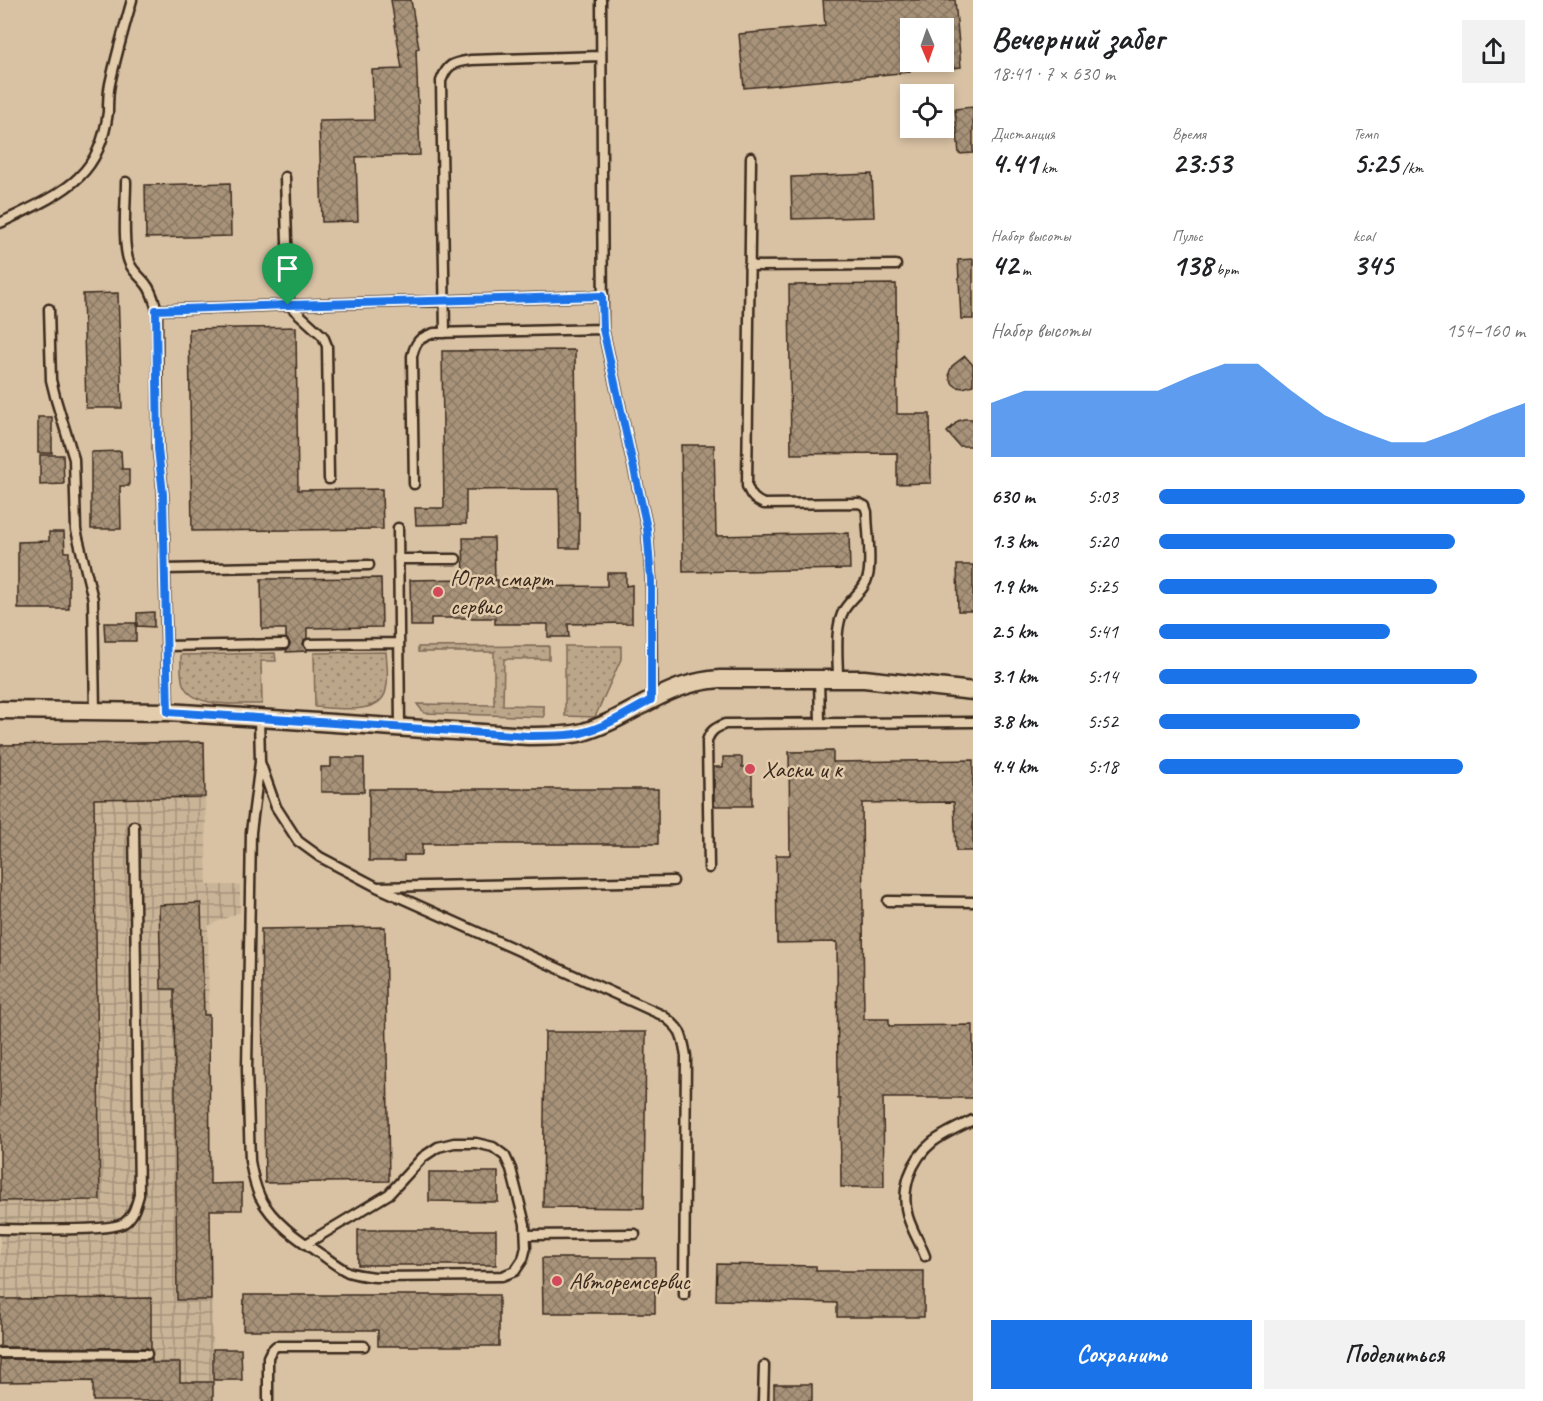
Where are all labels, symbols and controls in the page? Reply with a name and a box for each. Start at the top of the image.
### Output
text: Вечерний забег [991,17,1164,59]
north arrow [900,18,954,72]
map controls [900,18,954,138]
button: share [1462,20,1525,83]
text: 18:41 · 7 × 630 m [991,61,1115,86]
button: locate [900,84,954,138]
text: Дистанция [991,124,1055,144]
text: Время [1172,124,1206,144]
text: Темп [1353,124,1379,144]
text: 4.41 [991,144,1037,182]
text: 23:53 [1172,144,1231,182]
text: 5:25 [1353,144,1398,182]
text: km [1037,158,1057,178]
text: /km [1398,158,1423,178]
text: Набор высоты [991,226,1070,246]
text: Пульс [1172,226,1203,246]
text: kcal [1353,226,1374,246]
pin [262,243,313,305]
text: 42 [991,246,1018,284]
text: 138 [1172,246,1213,284]
text: 345 [1353,246,1393,284]
icon: arrive [271,252,304,285]
text: m [1018,260,1031,280]
text: bpm [1213,260,1238,280]
text: Набор высоты [991,318,1090,343]
text: 154–160 m [1446,318,1525,343]
text: 630 m [991,484,1035,509]
text: 5:03 [1087,484,1118,509]
text: 1.3 km [991,529,1038,554]
text: 5:20 [1087,529,1118,554]
place label: Югра смарт сервис [450,563,553,621]
text: 1.9 km [991,574,1037,599]
text: 5:25 [1087,574,1118,599]
marker: Югра смарт сервис [431,585,445,599]
text: 2.5 km [991,619,1037,644]
text: 5:41 [1087,619,1118,644]
text: 3.1 km [991,664,1038,689]
text: 5:14 [1087,664,1118,689]
text: 3.8 km [991,709,1038,734]
text: 5:52 [1087,709,1118,734]
place label: Хаски и к [762,754,844,784]
text: 4.4 km [991,754,1038,779]
text: 5:18 [1087,754,1118,779]
marker: Хаски и к [743,762,757,776]
place label: Авторемсервис [569,1266,691,1296]
marker: Авторемсервис [550,1274,564,1288]
button: Сохранить [991,1320,1252,1389]
button: Поделиться [1264,1320,1525,1389]

